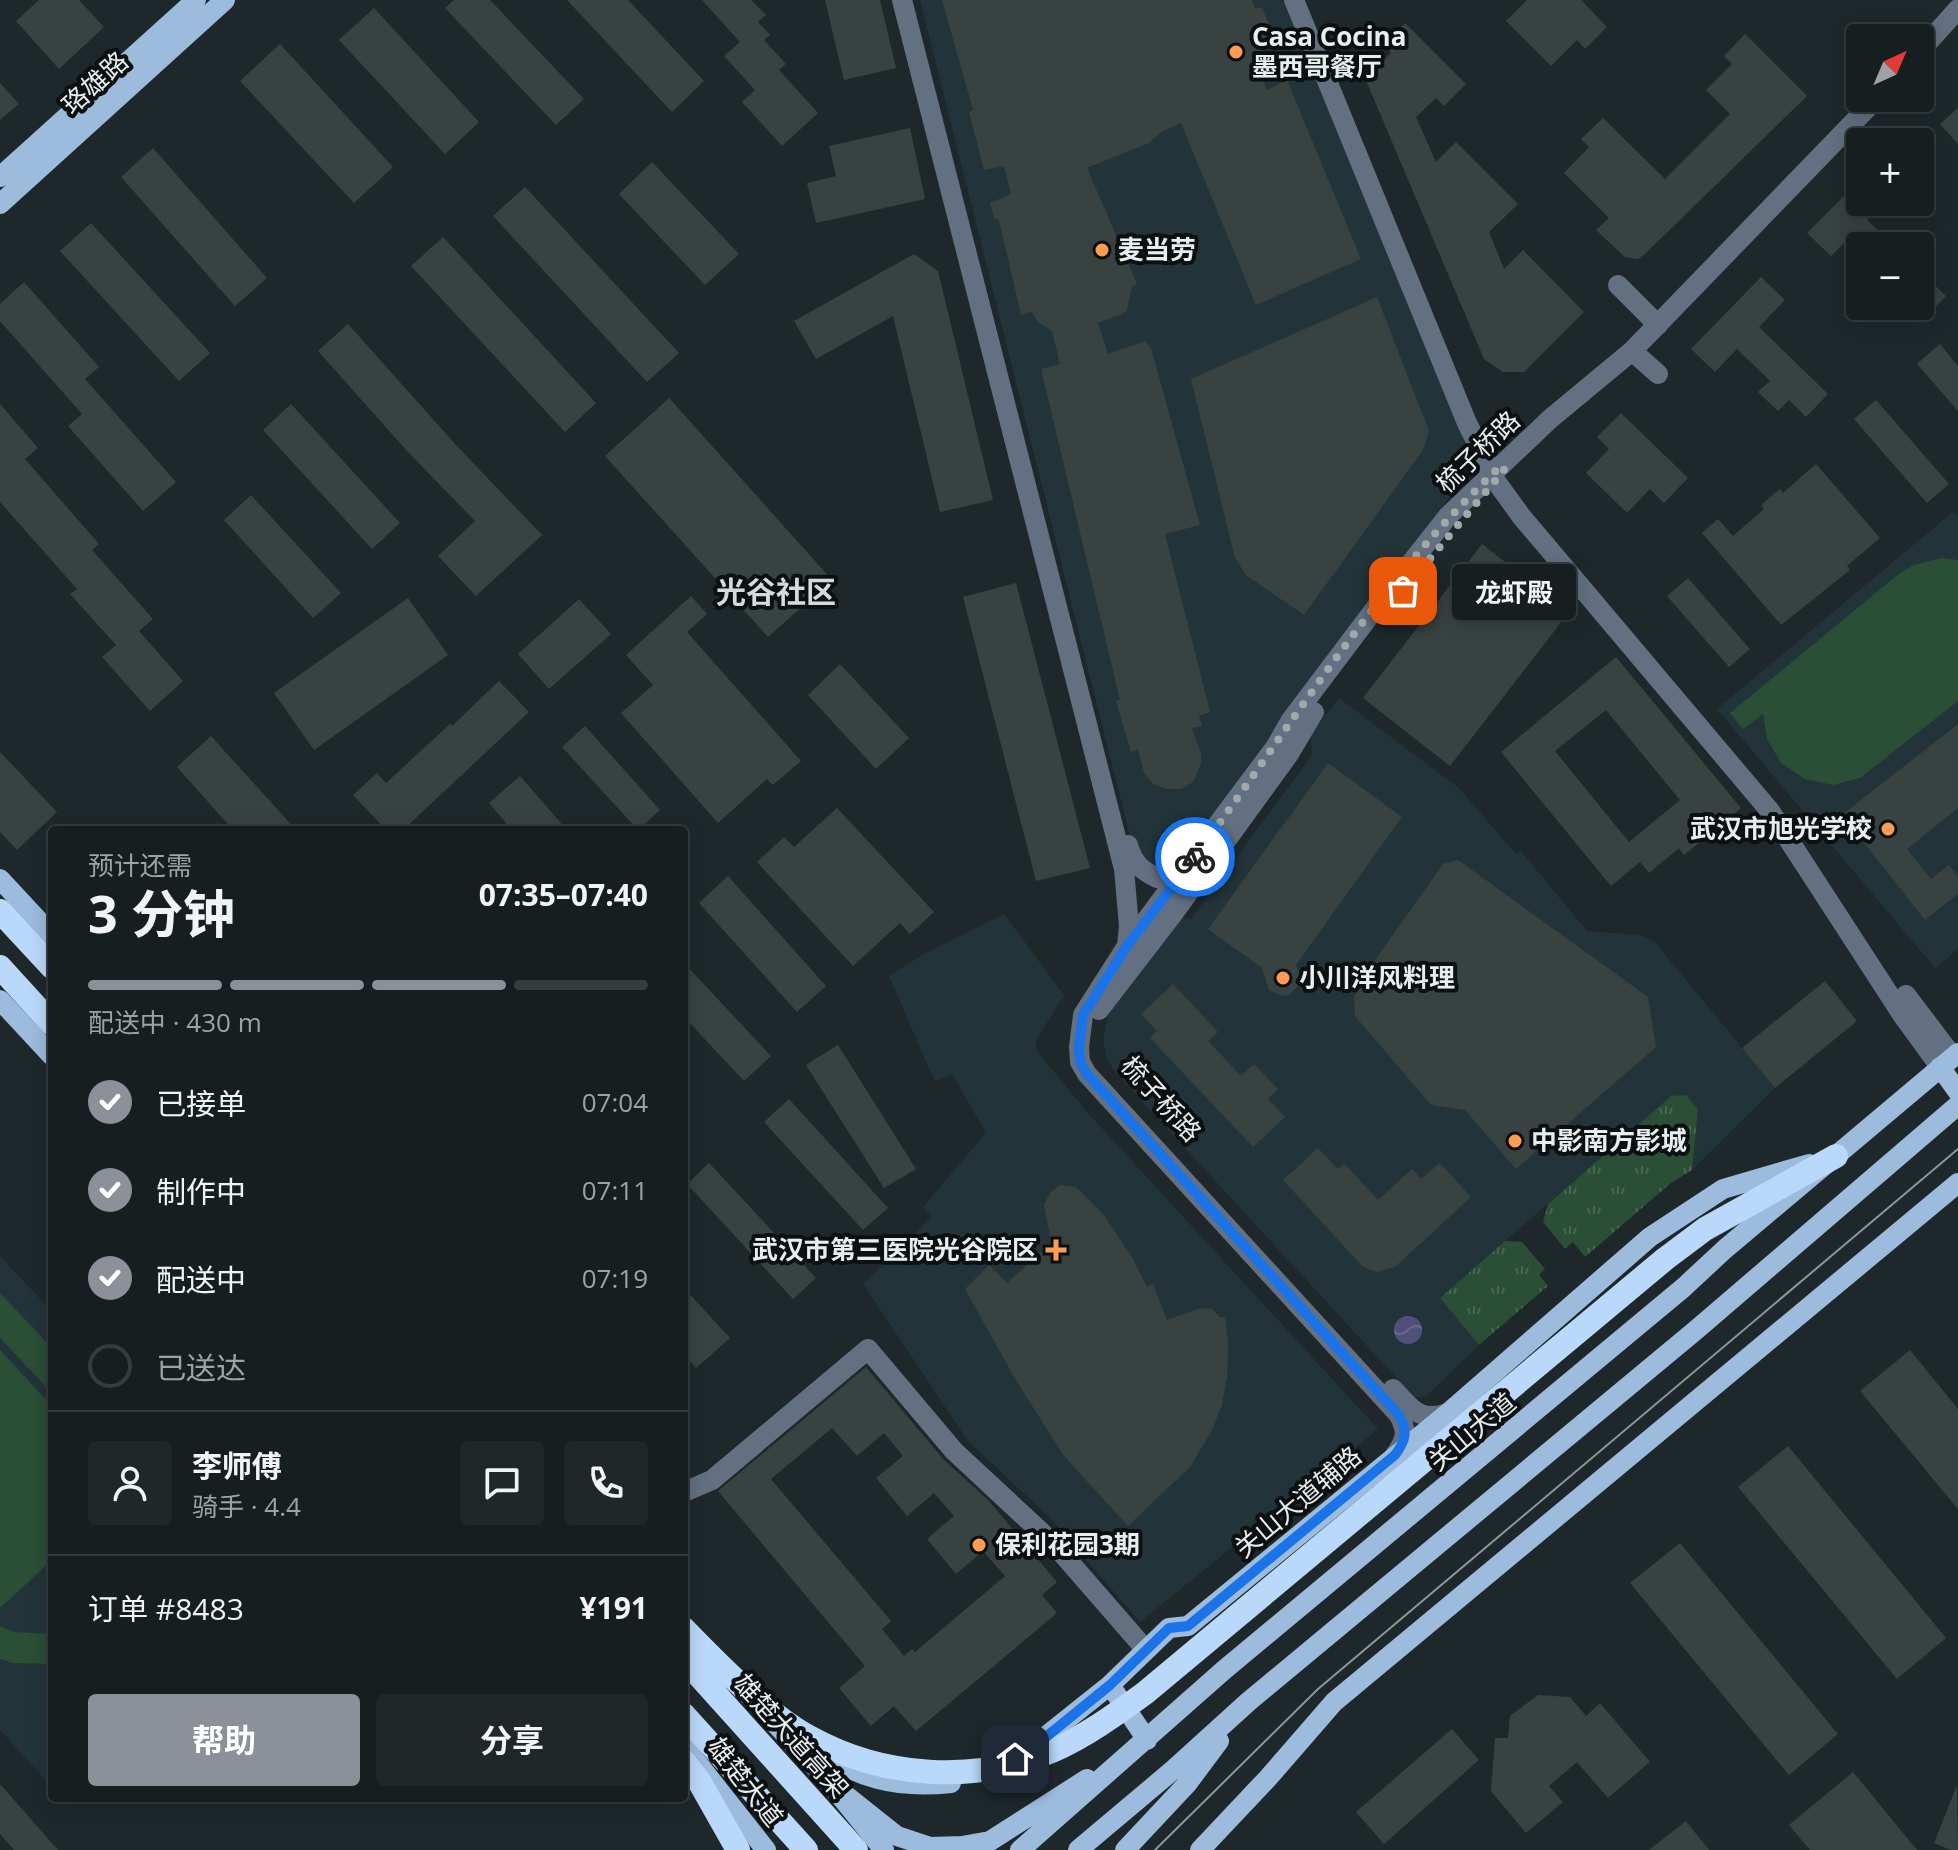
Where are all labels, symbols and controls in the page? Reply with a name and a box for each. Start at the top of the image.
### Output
place label: Casa Cocina 墨西哥餐厅 [1252,18,1406,84]
north arrow [1846,24,1934,112]
map controls [1846,24,1934,320]
street label: 珞雄路 [53,43,135,122]
marker: Casa Cocina 墨西哥餐厅 [1227,43,1245,61]
button: + [1846,128,1934,216]
place label: 麦当劳 [1118,231,1196,267]
button: − [1846,232,1934,320]
marker: 麦当劳 [1093,241,1111,259]
street label: 梳子桥路 [1427,402,1527,500]
pin [1369,557,1437,625]
callout: 龙虾殿 [1451,563,1575,619]
icon: bag [1381,569,1425,613]
district label: 光谷社区 [716,571,836,612]
text: 龙虾殿 [1475,574,1553,610]
place label: 武汉市旭光学校 [1690,810,1872,846]
courier [1155,817,1235,897]
marker: 武汉市旭光学校 [1879,820,1897,838]
icon: bike [1173,835,1217,879]
text: 预计还需 [88,847,192,883]
text: 07:35–07:40 [479,874,648,915]
text: 3 分钟 [88,877,235,948]
place label: 小川洋风料理 [1299,959,1455,995]
marker: 小川洋风料理 [1274,969,1292,987]
text: 配送中 · 430 m [88,1004,262,1040]
street label: 梳子桥路 [1114,1048,1210,1149]
icon: check [88,1080,132,1124]
text: 已接单 [156,1083,246,1124]
text: 07:04 [582,1084,648,1120]
place label: 中影南方影城 [1531,1122,1687,1158]
marker: 中影南方影城 [1506,1132,1524,1150]
icon: check [88,1168,132,1212]
text: 制作中 [156,1171,246,1212]
text: 07:11 [582,1172,648,1208]
place label: 武汉市第三医院光谷院区 [752,1231,1038,1267]
marker: 武汉市第三医院光谷院区 [1045,1239,1067,1261]
icon: check [88,1256,132,1300]
text: 配送中 [156,1259,246,1300]
text: 07:19 [582,1260,648,1296]
text: 已送达 [156,1347,246,1388]
street label: 关山大道 [1420,1384,1523,1478]
street label: 关山大道辅路 [1226,1437,1369,1565]
button: person [88,1441,172,1525]
button: chat [460,1441,544,1525]
button: phone [564,1441,648,1525]
text: 李师傅 [192,1445,282,1486]
text: 骑手 · 4.4 [192,1488,301,1524]
place label: 保利花园3期 [995,1526,1140,1562]
marker: 保利花园3期 [970,1536,988,1554]
text: ¥191 [579,1587,648,1628]
text: 订单 #8483 [88,1588,244,1629]
street label: 雄楚大道高架 [727,1668,855,1804]
button: 帮助 [88,1694,360,1786]
button: 分享 [376,1694,648,1786]
pin [981,1725,1049,1793]
street label: 雄楚大道 [701,1731,789,1833]
icon: home [993,1737,1037,1781]

